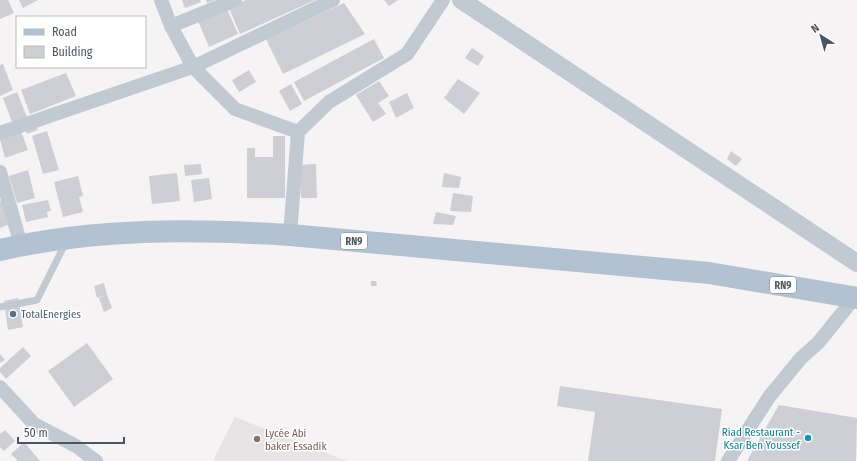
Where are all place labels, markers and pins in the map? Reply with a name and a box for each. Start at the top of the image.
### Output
place label: TotalEnergies [21,308,81,321]
marker: TotalEnergies [8,309,18,319]
place label: Riad Restaurant - Ksar Ben Youssef [722,426,801,452]
place label: Lycée Abi baker Essadik [265,427,327,453]
marker: Riad Restaurant - Ksar Ben Youssef [803,433,813,443]
marker: Lycée Abi baker Essadik [252,434,262,444]

